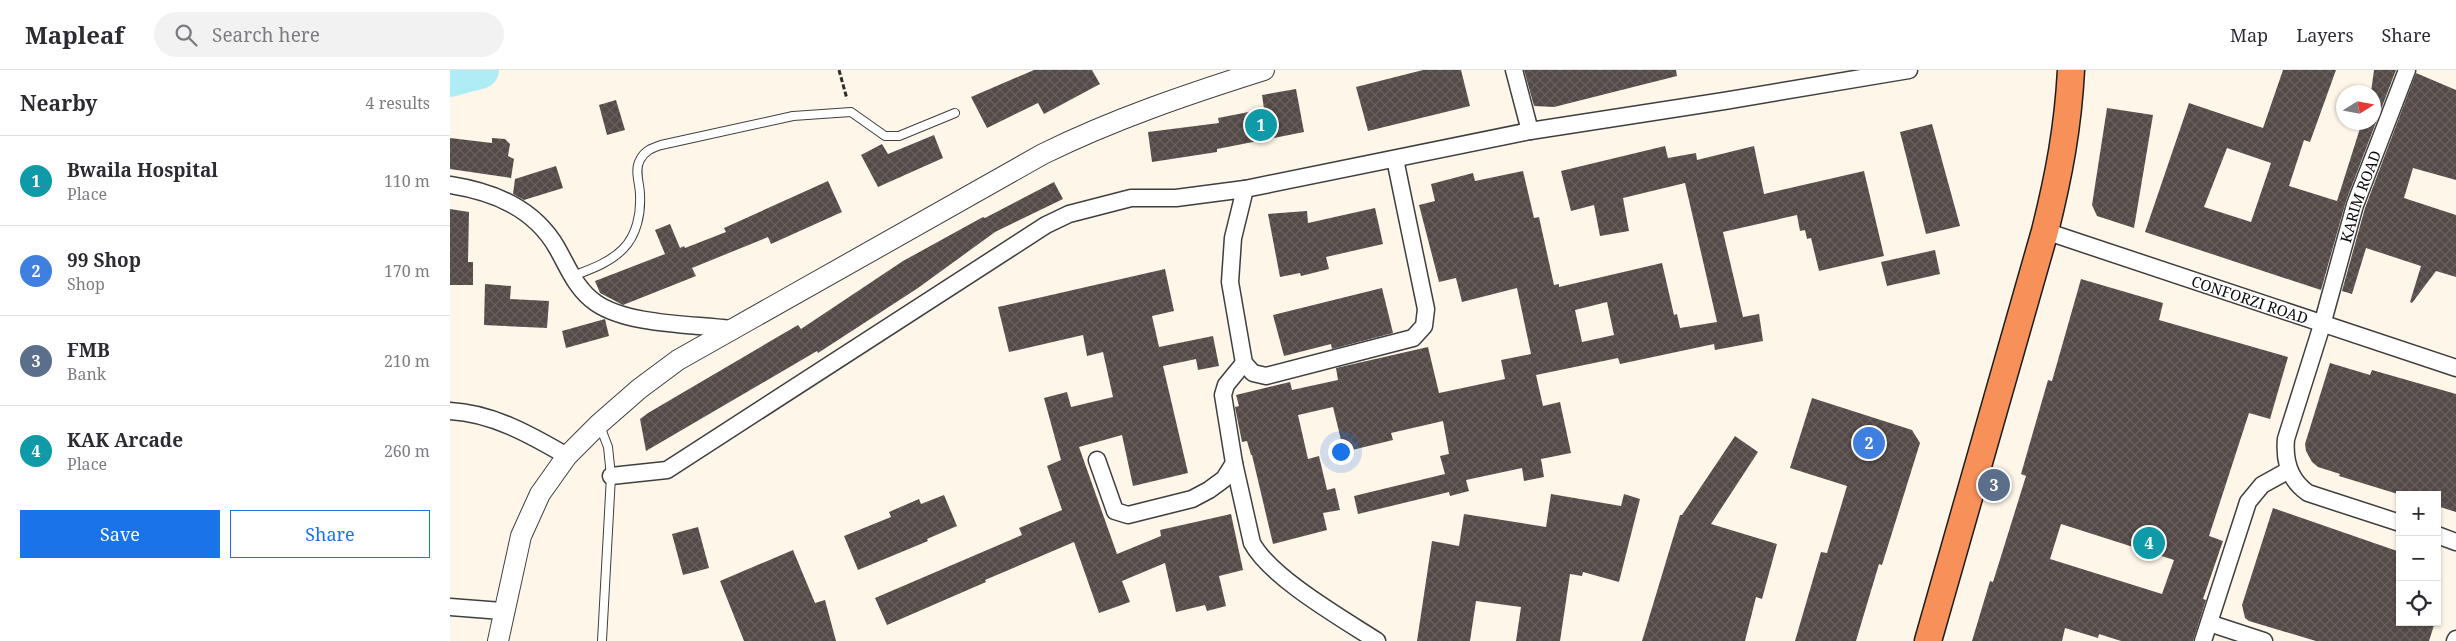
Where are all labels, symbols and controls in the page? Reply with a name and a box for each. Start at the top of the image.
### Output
search box [154,12,504,57]
text: Mapleaf [25,18,124,51]
icon: search [172,21,200,49]
text: Search here [212,22,320,48]
text: Map [2230,23,2268,47]
text: Layers [2296,23,2354,47]
text: Share [2382,23,2431,47]
north arrow [2336,85,2381,130]
text: Nearby [20,89,98,117]
text: 4 results [366,92,430,114]
pin: 1 [1245,106,1277,144]
street label: KARIM ROAD [2335,147,2385,245]
text: Bwaila Hospital [67,157,218,183]
text: 1 [31,170,41,192]
text: 110 m [384,170,430,192]
text: Place [67,183,107,205]
text: 99 Shop [67,247,141,273]
text: 2 [31,260,41,282]
text: 170 m [384,260,430,282]
street label: CONFORZI ROAD [2189,271,2311,328]
text: Shop [67,273,105,295]
text: FMB [67,337,110,363]
text: 3 [31,350,41,372]
text: 210 m [384,350,430,372]
text: Bank [67,363,106,385]
pin: 2 [1853,424,1885,462]
text: KAK Arcade [67,427,183,453]
your location [1328,439,1354,465]
text: 4 [31,440,41,462]
text: 260 m [384,440,430,462]
text: Place [67,453,107,475]
pin: 3 [1978,466,2010,504]
map controls [2396,491,2441,626]
button: + [2396,491,2441,536]
button: Save [20,510,220,558]
button: Share [230,510,430,558]
pin: 4 [2133,524,2165,562]
button: − [2396,536,2441,581]
button: locate [2396,581,2441,626]

